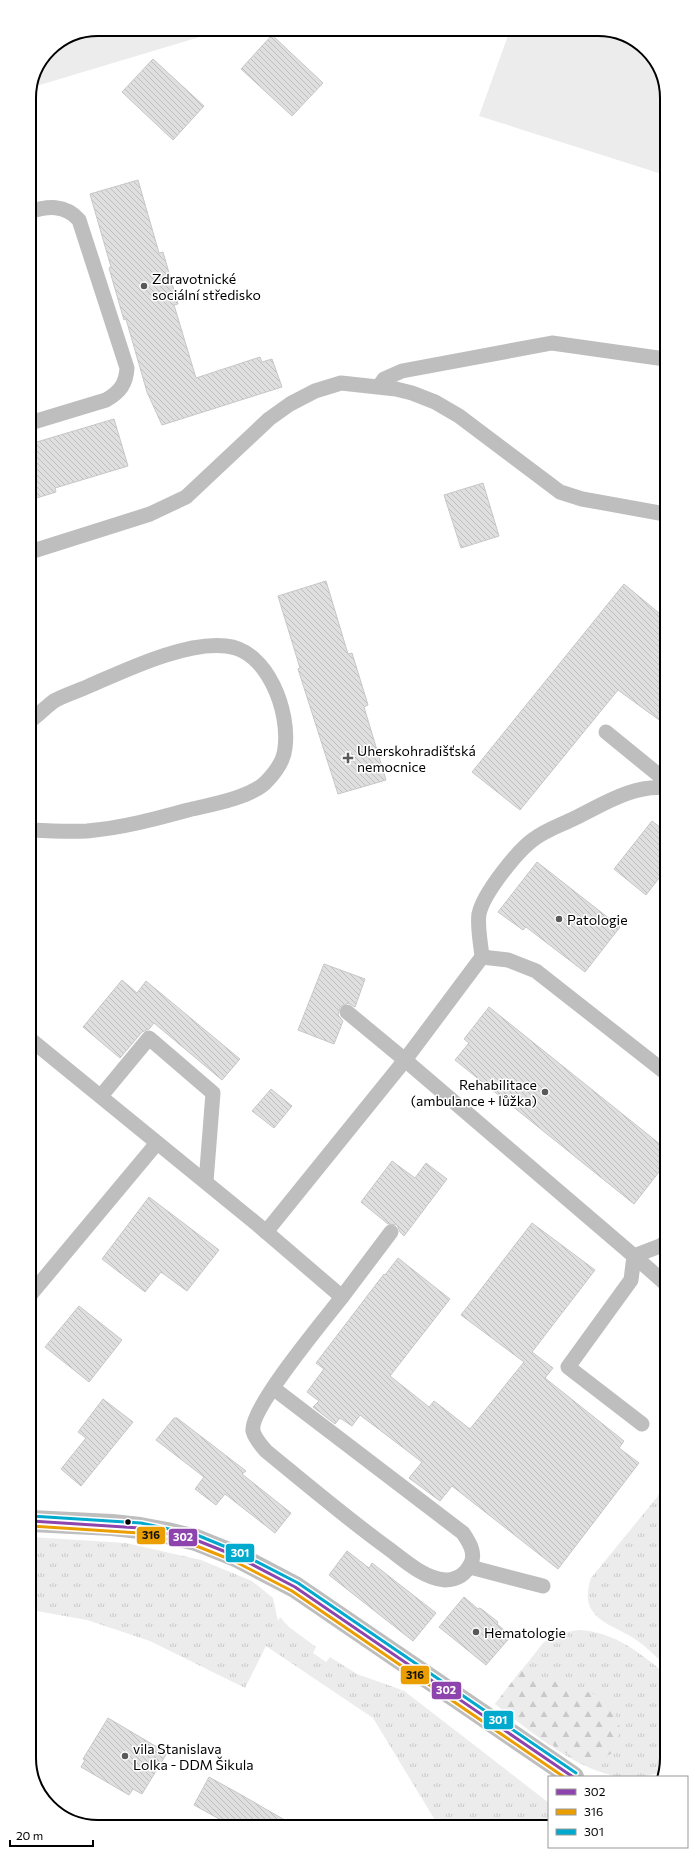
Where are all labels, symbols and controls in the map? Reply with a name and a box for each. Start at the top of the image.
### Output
place label: Zdravotnické sociální středisko [152,270,261,303]
marker: Zdravotnické sociální středisko [139,281,149,291]
place label: Uherskohradišťská nemocnice [357,742,476,775]
marker: Uherskohradišťská nemocnice [342,752,354,764]
place label: Patologie [567,911,628,928]
marker: Patologie [554,914,564,924]
place label: Rehabilitace (ambulance + lůžka) [411,1076,537,1109]
marker: Rehabilitace (ambulance + lůžka) [540,1087,550,1097]
unlabelled marker [123,1517,133,1527]
line badge: 316 [136,1526,166,1545]
text: 316 [142,1528,160,1541]
line badge: 302 [168,1528,198,1547]
text: 302 [173,1530,193,1543]
line badge: 301 [225,1543,255,1563]
text: 301 [231,1546,249,1559]
place label: Hematologie [484,1624,566,1641]
marker: Hematologie [471,1627,481,1637]
line badge: 316 [400,1665,430,1685]
text: 316 [406,1668,424,1681]
line badge: 302 [431,1681,462,1700]
text: 302 [436,1683,456,1696]
line badge: 301 [483,1710,514,1730]
text: 301 [489,1713,507,1726]
place label: vila Stanislava Lolka - DDM Šikula [133,1740,254,1773]
marker: vila Stanislava Lolka - DDM Šikula [120,1751,130,1761]
legend [548,1776,688,1848]
text: 302 [584,1784,606,1798]
text: 316 [584,1804,603,1818]
scale bar [10,1822,93,1848]
text: 301 [584,1824,604,1838]
text: 20 m [16,1828,43,1842]

